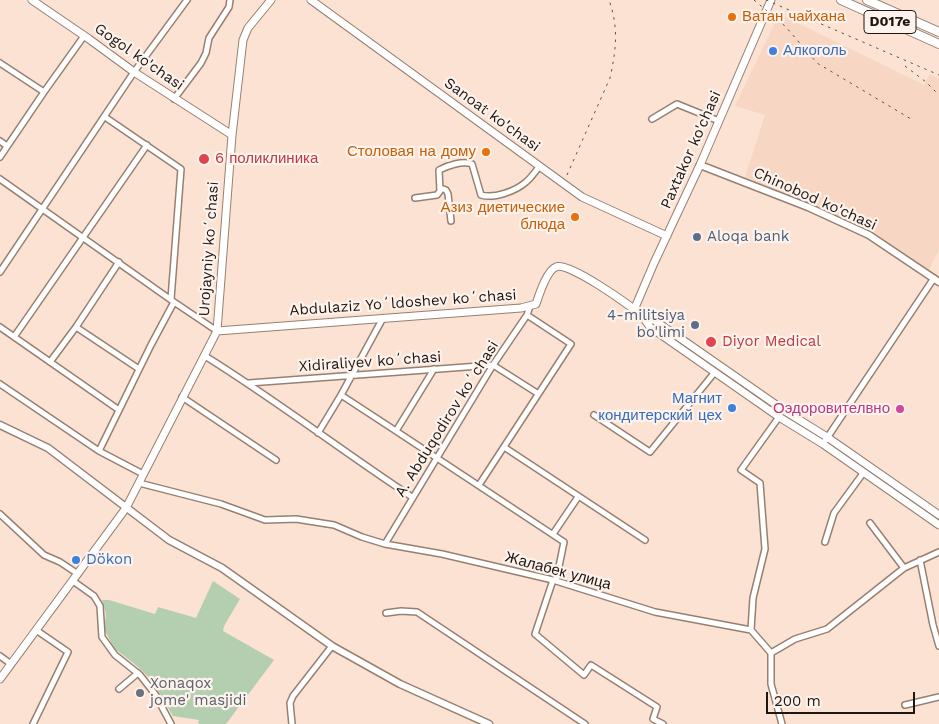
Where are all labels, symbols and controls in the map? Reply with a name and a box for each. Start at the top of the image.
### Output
place label: Ватан чайхана [742,8,845,26]
marker: Ватан чайхана [726,11,738,23]
road number: D017e [864,11,916,34]
street label: Gogol ko'chasi [91,20,187,94]
place label: Алкоголь [783,42,847,60]
marker: Алкоголь [767,45,779,57]
street label: Sanoat ko'chasi [441,74,543,156]
street label: Paxtakor ko'chasi [657,88,725,212]
place label: Столовая на дому [347,143,476,161]
marker: Столовая на дому [480,146,492,158]
place label: 6 поликлиника [215,150,318,168]
marker: 6 поликлиника [197,152,211,166]
street label: Chinobod ko'chasi [751,164,879,234]
street label: Urоjayniy koʻchasi [195,181,223,317]
place label: Азиз диетические блюда [441,199,565,234]
marker: Азиз диетические блюда [569,211,581,223]
place label: Aloqa bank [707,228,789,246]
marker: Aloqa bank [691,231,703,243]
street label: Abdulaziz Yoʻldoshev koʻchasi [289,286,517,320]
place label: 4-militsiya bo'limi [607,307,685,342]
marker: 4-militsiya bo'limi [689,319,701,331]
place label: Diyor Medical [722,333,821,351]
marker: Diyor Medical [704,335,718,349]
street label: A. Abduqodirov koʻchasi [391,337,503,501]
street label: Xidiraliyev koʻchasi [298,348,442,376]
place label: Магнит кондитерский цех [598,390,722,425]
place label: Оэдоровителвно [773,400,890,418]
marker: Магнит кондитерский цех [726,402,738,414]
marker: Оэдоровителвно [894,403,906,415]
street label: Жалабек улица [503,548,613,594]
place label: Dökon [86,551,132,569]
marker: Dökon [70,554,82,566]
place label: Xonaqox jome' masjidi [150,675,246,710]
scale bar [769,682,918,714]
marker: Xonaqox jome' masjidi [134,687,146,699]
text: 200 m [774,692,821,710]

